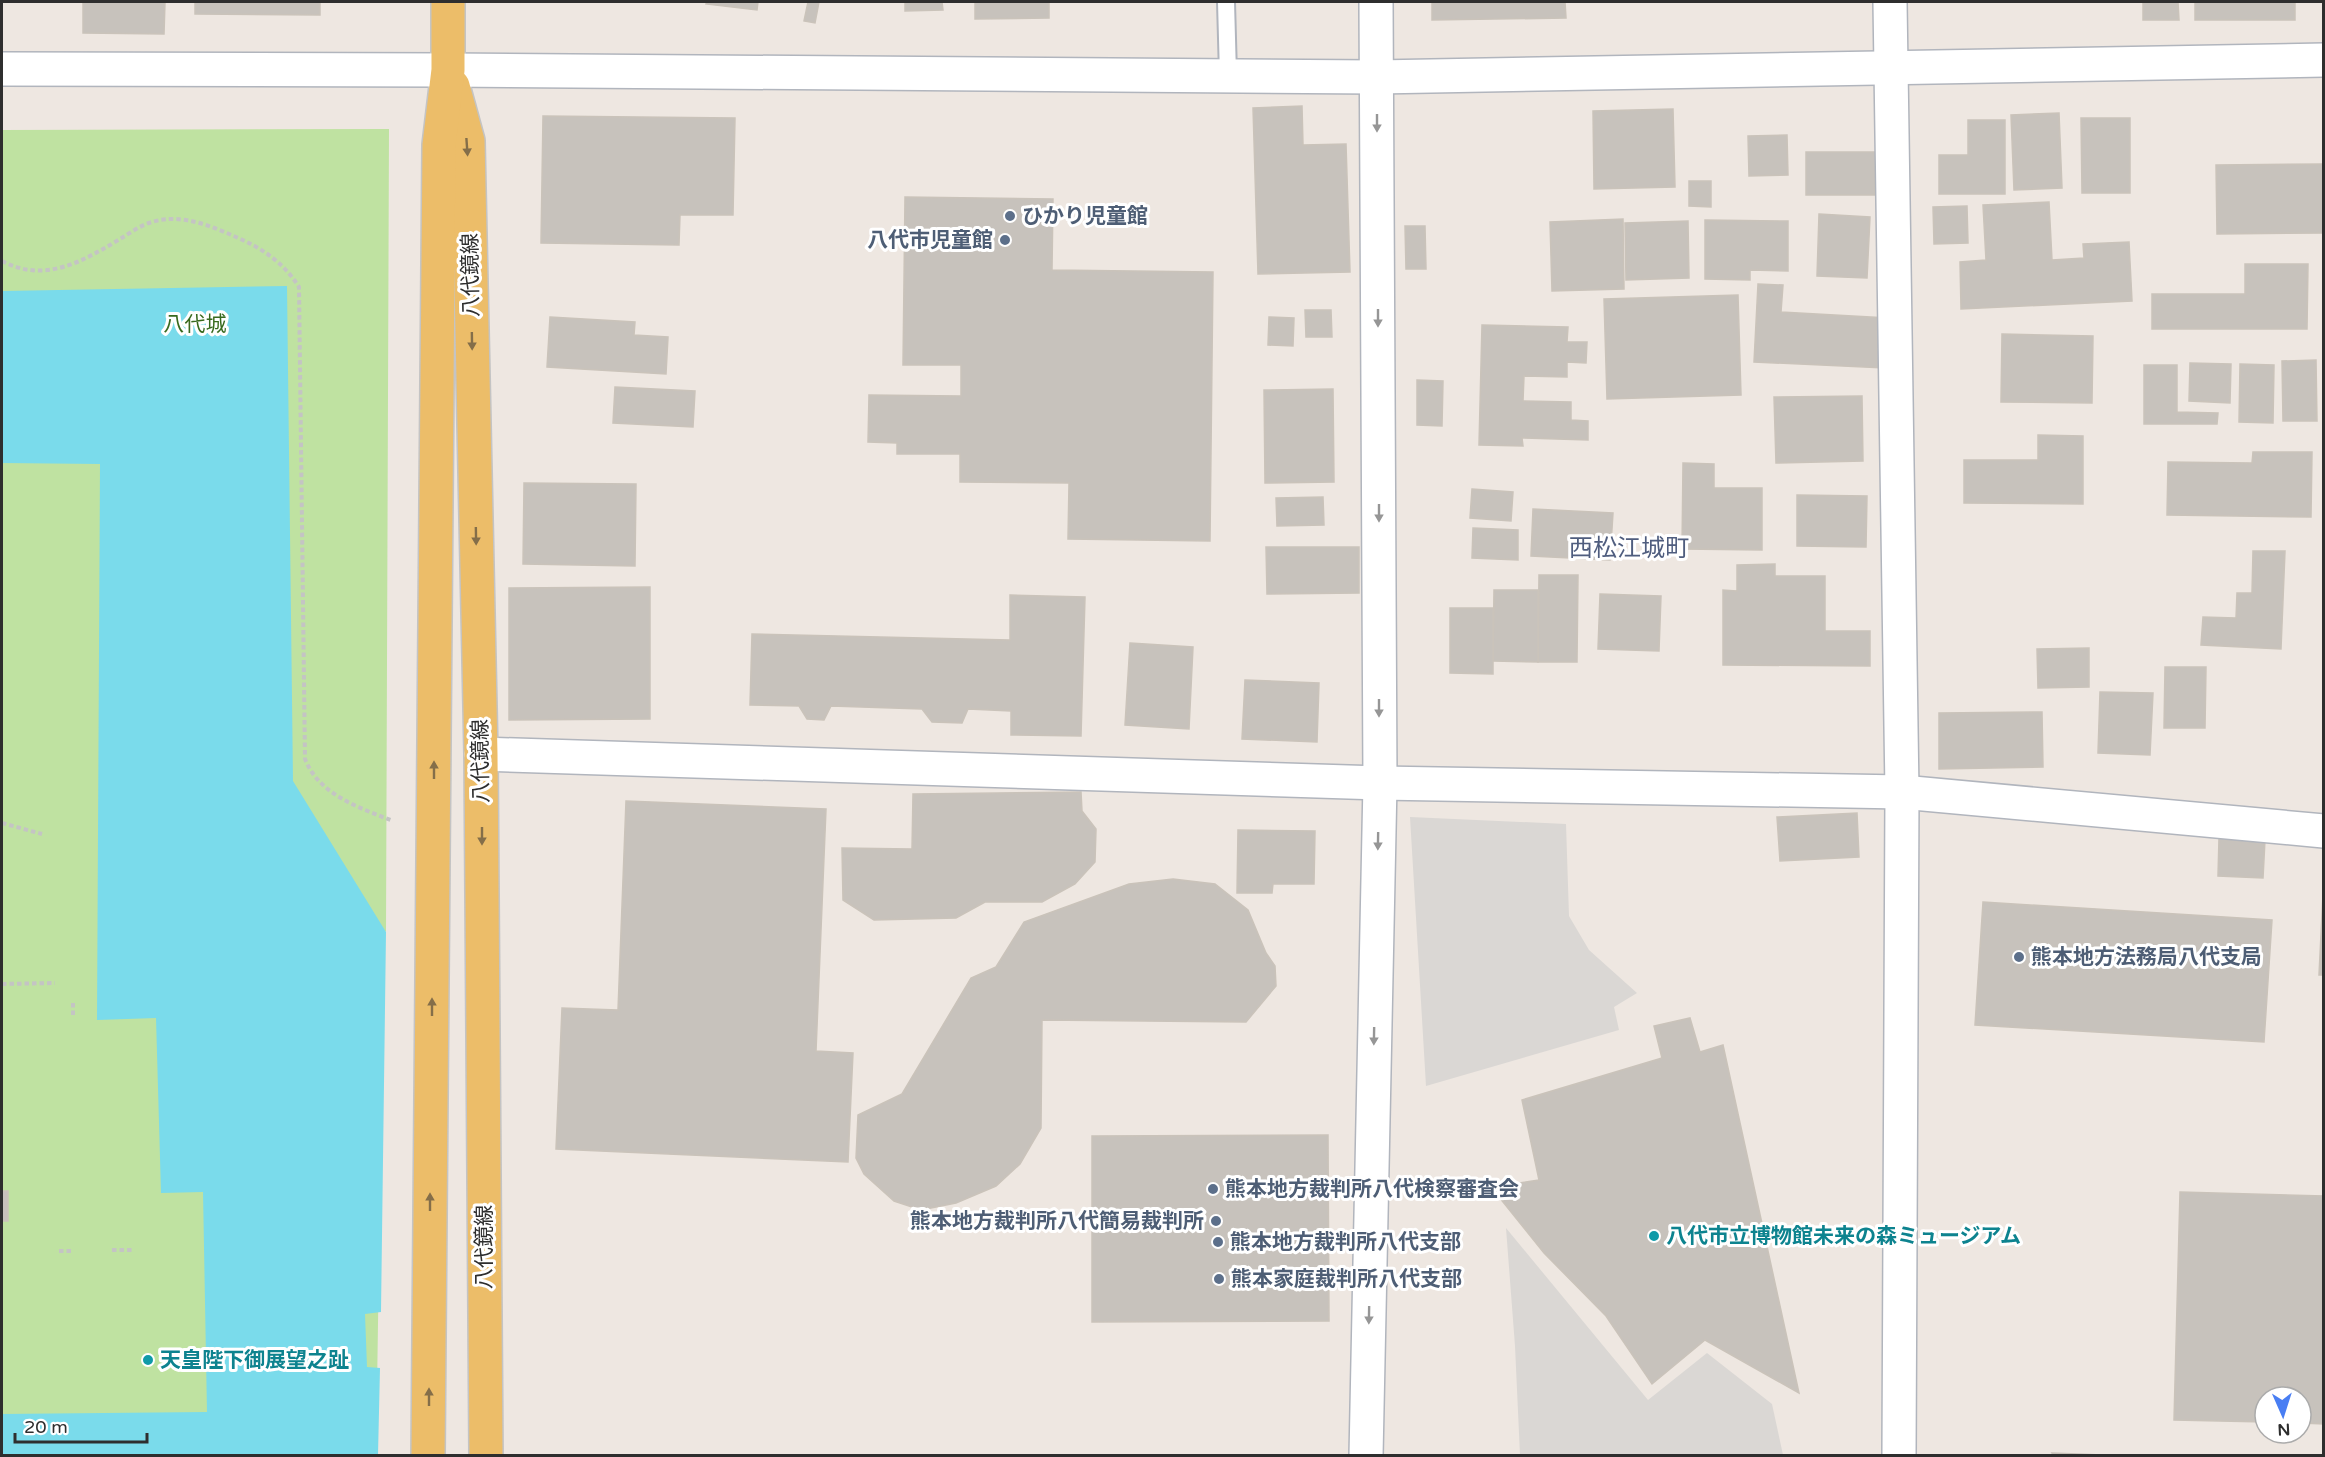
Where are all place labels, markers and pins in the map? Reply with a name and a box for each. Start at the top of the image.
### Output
place label: ひかり児童館 [1022,204,1148,229]
marker: ひかり児童館 [1003,209,1017,223]
place label: 八代市児童館 [867,228,993,253]
marker: 八代市児童館 [998,233,1012,247]
place label: 熊本地方法務局八代支局 [2031,945,2262,970]
marker: 熊本地方法務局八代支局 [2012,950,2026,964]
place label: 熊本地方裁判所八代検察審査会 [1225,1177,1519,1202]
marker: 熊本地方裁判所八代検察審査会 [1206,1182,1220,1196]
place label: 熊本地方裁判所八代簡易裁判所 [910,1209,1204,1234]
marker: 熊本地方裁判所八代簡易裁判所 [1209,1214,1223,1228]
place label: 八代市立博物館未来の森ミュージアム [1666,1224,2021,1249]
marker: 八代市立博物館未来の森ミュージアム [1647,1229,1661,1243]
place label: 熊本地方裁判所八代支部 [1230,1230,1461,1255]
marker: 熊本地方裁判所八代支部 [1211,1235,1225,1249]
place label: 熊本家庭裁判所八代支部 [1231,1267,1462,1292]
marker: 熊本家庭裁判所八代支部 [1212,1272,1226,1286]
place label: 天皇陛下御展望之趾 [160,1348,349,1373]
marker: 天皇陛下御展望之趾 [141,1353,155,1367]

